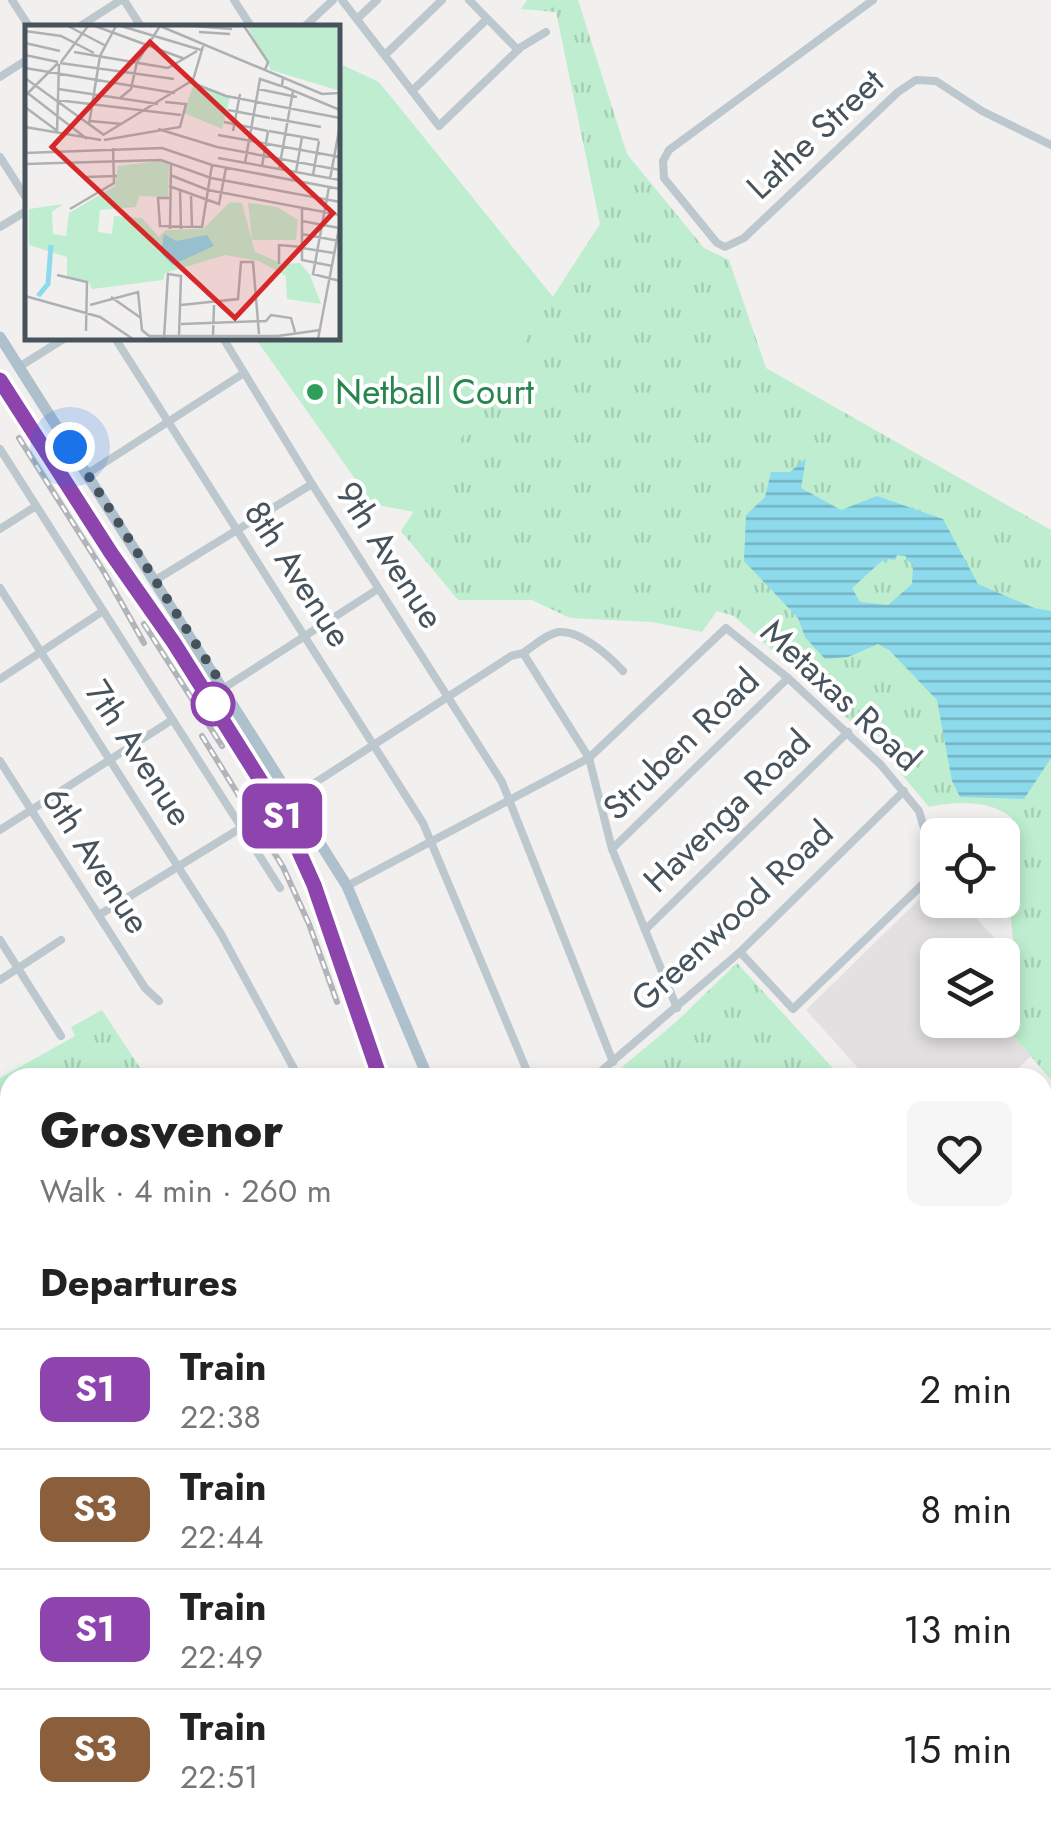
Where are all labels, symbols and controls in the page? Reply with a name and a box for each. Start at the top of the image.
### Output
inset map [25,25,340,340]
street label: Lathe Street [735,57,895,211]
place label: Netball Court [335,367,534,417]
marker: Netball Court [304,381,326,403]
your location [45,422,95,472]
street label: 9th Avenue [324,472,456,638]
street label: 8th Avenue [232,491,364,657]
street label: Metaxas Road [750,607,932,783]
street label: Struben Road [592,656,770,832]
street label: 7th Avenue [73,670,205,836]
unlabelled marker [192,683,234,725]
street label: Havenga Road [632,718,822,904]
street label: 6th Avenue [30,777,162,943]
line badge: S1 [237,784,327,848]
text: S1 [262,791,302,841]
street label: Greenwood Road [620,809,844,1023]
map controls [920,818,1020,1038]
button: locate [920,818,1020,918]
button: layers [920,938,1020,1038]
text: Grosvenor [40,1096,283,1165]
button: heart [907,1101,1012,1206]
text: Walk · 4 min · 260 m [40,1168,332,1214]
text: Departures [40,1255,237,1310]
text: Train [180,1339,267,1394]
text: 2 min [920,1362,1012,1417]
text: S1 [75,1364,115,1414]
text: 22:38 [180,1394,261,1440]
text: Train [180,1459,267,1514]
text: 8 min [920,1482,1012,1537]
text: S3 [73,1484,117,1534]
text: 22:44 [180,1514,263,1560]
text: Train [180,1579,267,1634]
text: 13 min [903,1602,1012,1657]
text: S1 [75,1604,115,1654]
text: 22:49 [180,1634,263,1680]
text: Train [180,1699,267,1754]
text: 15 min [903,1722,1012,1777]
text: S3 [73,1724,117,1774]
text: 22:51 [180,1754,258,1800]

